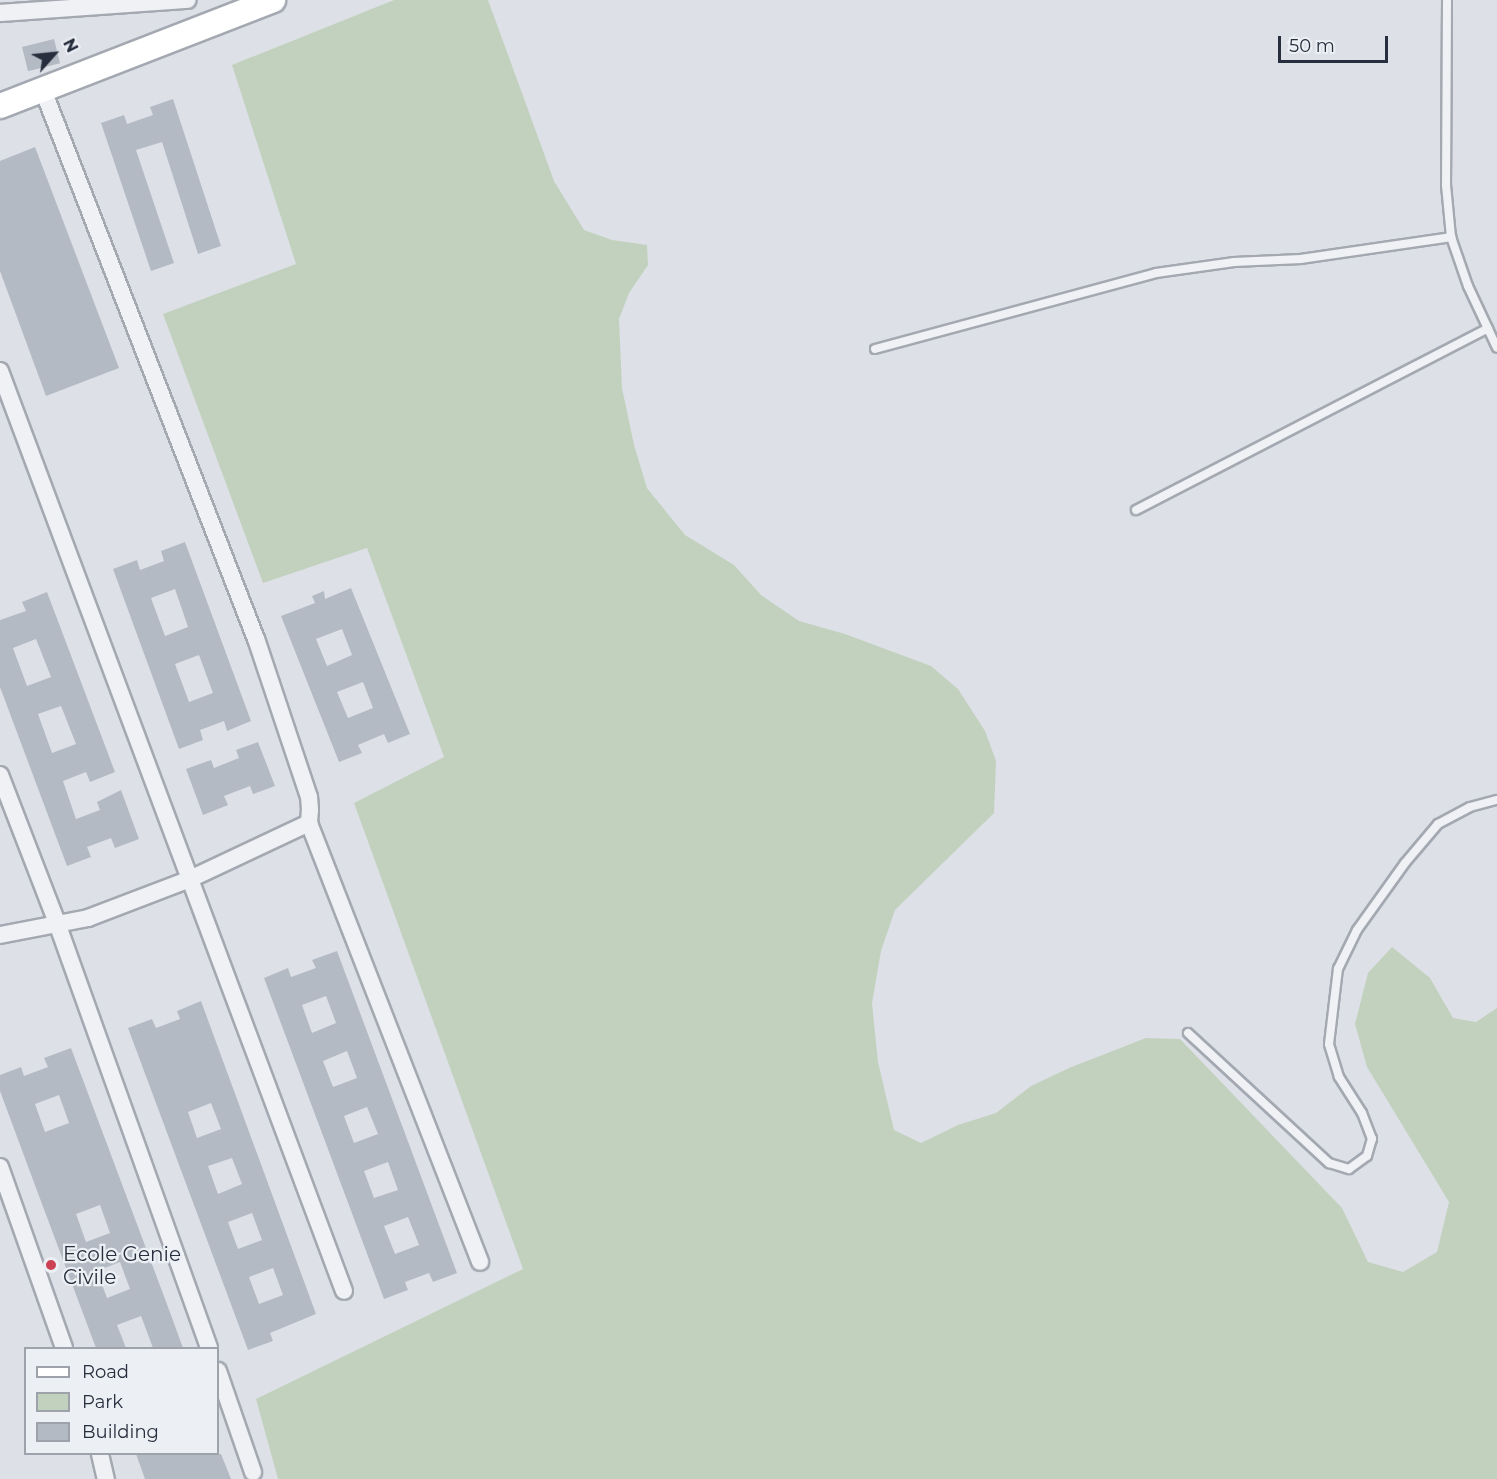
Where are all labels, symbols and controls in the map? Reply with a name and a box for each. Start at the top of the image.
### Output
north arrow [24,24,84,84]
scale bar [1281,24,1390,62]
text: 50 m [1289,35,1335,57]
text: N [59,36,82,56]
place label: Ecole Genie Civile [63,1242,181,1289]
marker: Ecole Genie Civile [44,1258,58,1272]
legend [24,1347,219,1455]
text: Road [82,1361,129,1383]
text: Park [82,1391,123,1413]
text: Building [82,1421,159,1443]

